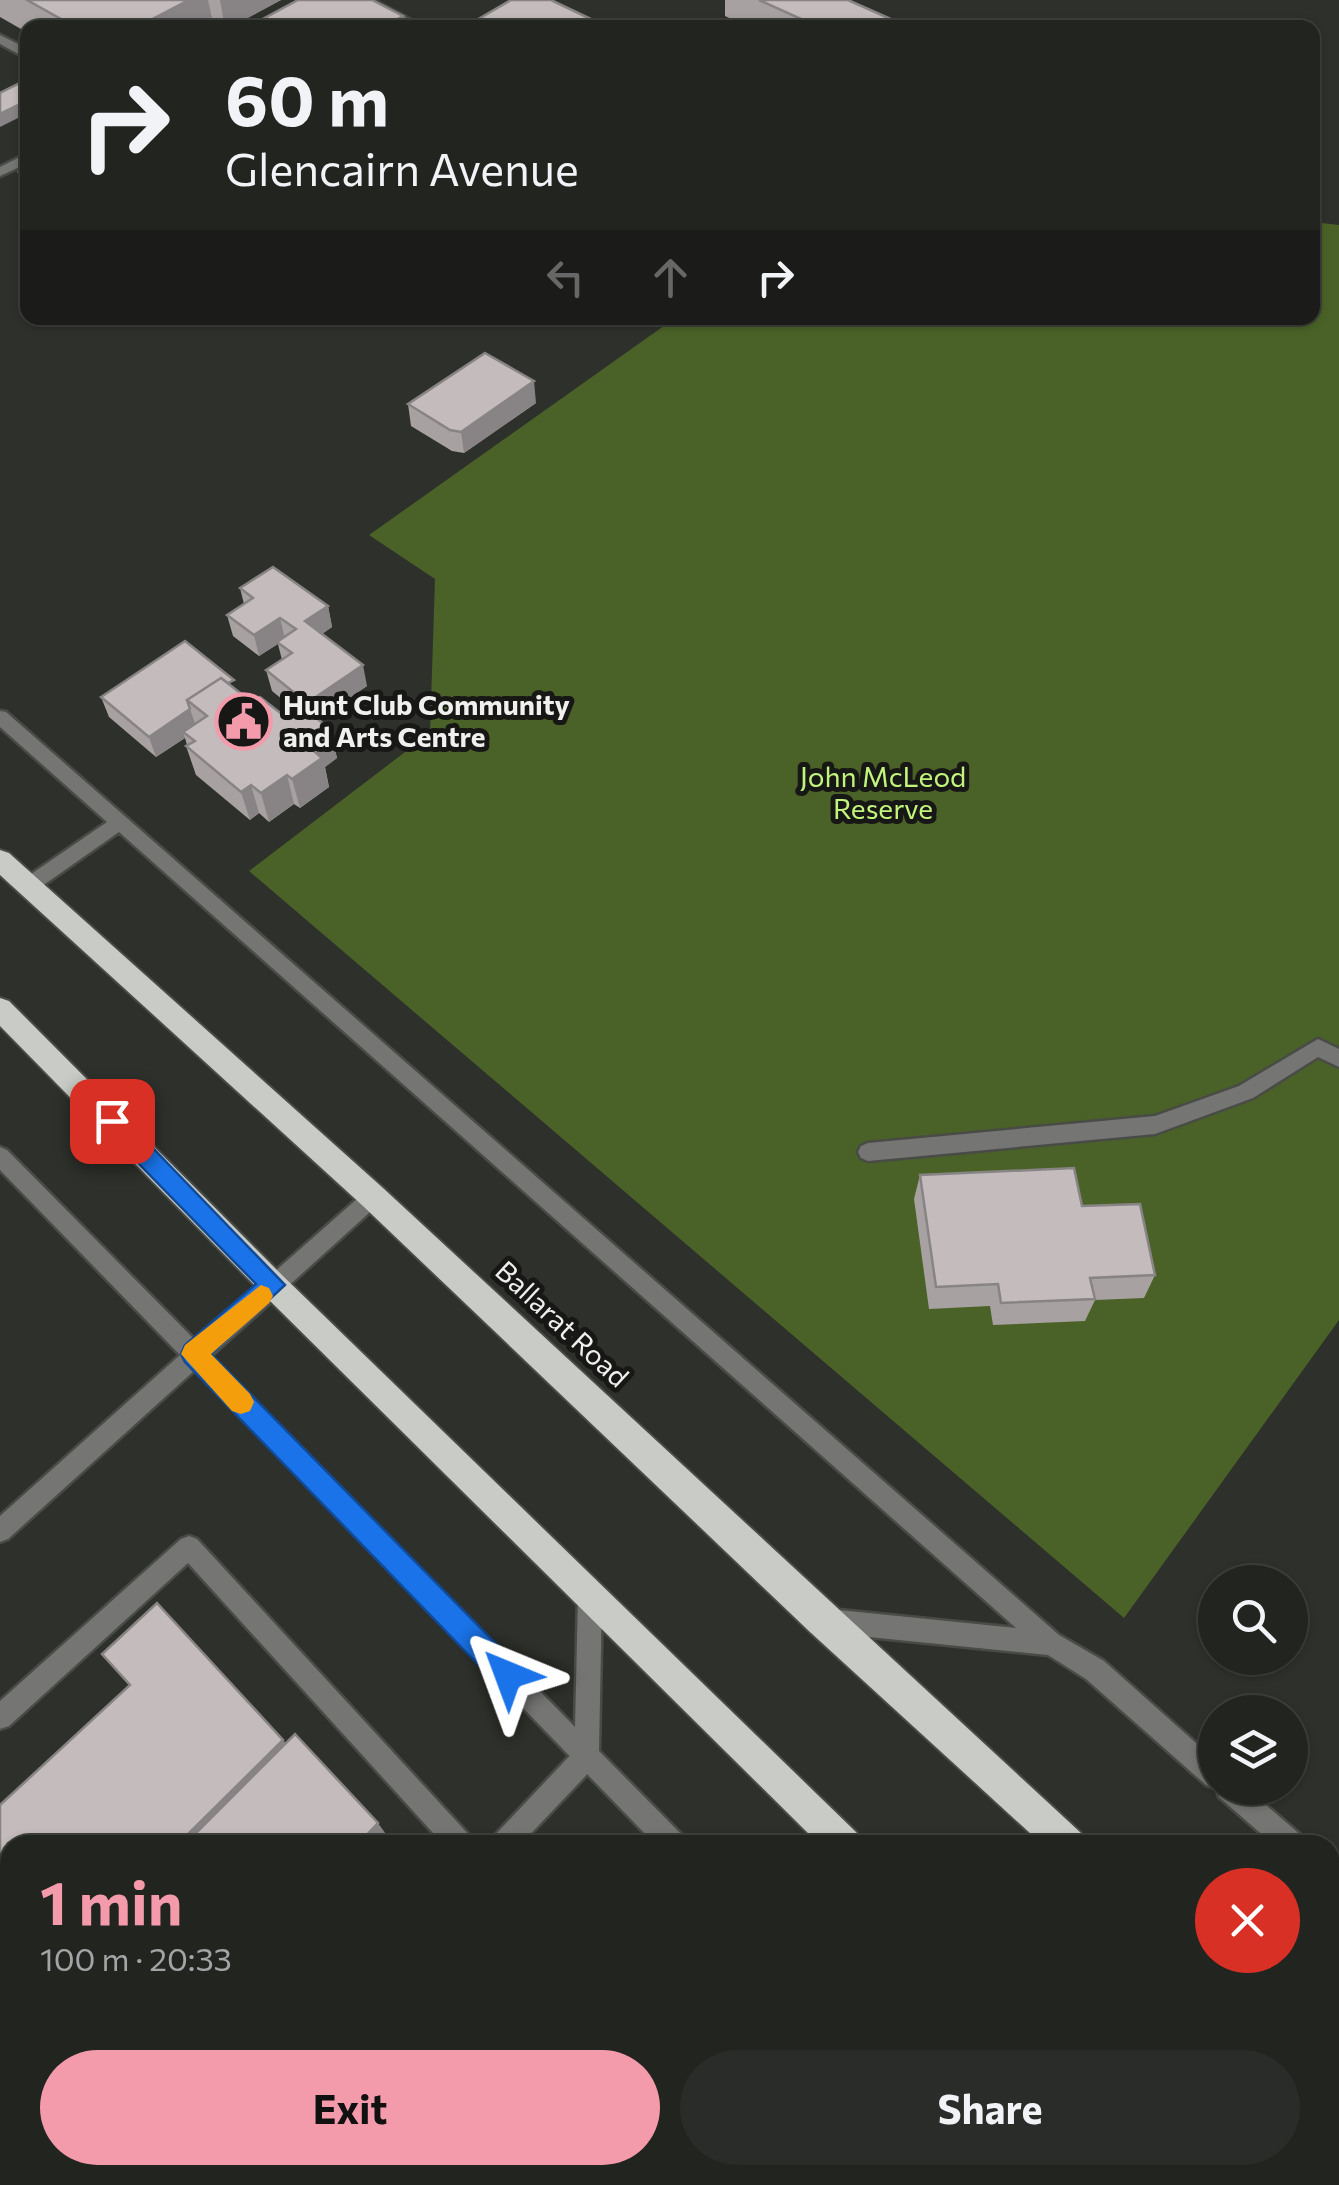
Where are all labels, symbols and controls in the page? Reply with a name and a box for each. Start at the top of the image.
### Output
text: 60 m [225,55,389,140]
icon: right [60,60,190,190]
text: Glencairn Avenue [225,140,579,195]
icon: left [538,250,593,305]
icon: ahead [643,250,698,305]
icon: right [748,250,803,305]
place label: Hunt Club Community and Arts Centre [283,687,570,753]
public building icon: Hunt Club Community and Arts Centre [214,691,274,751]
park label: John McLeod Reserve [800,759,966,825]
pin [70,1079,155,1164]
icon: arrive [85,1094,140,1149]
street label: Ballarat Road [489,1253,636,1393]
map controls [1198,1565,1308,1805]
button: search [1198,1565,1308,1675]
position arrow [456,1623,560,1727]
button: layers [1198,1695,1308,1805]
text: 1 min [40,1864,182,1937]
button: close [1195,1868,1300,1973]
text: 100 m · 20:33 [40,1938,232,1978]
button: Exit [40,2050,660,2165]
button: Share [680,2050,1300,2165]

